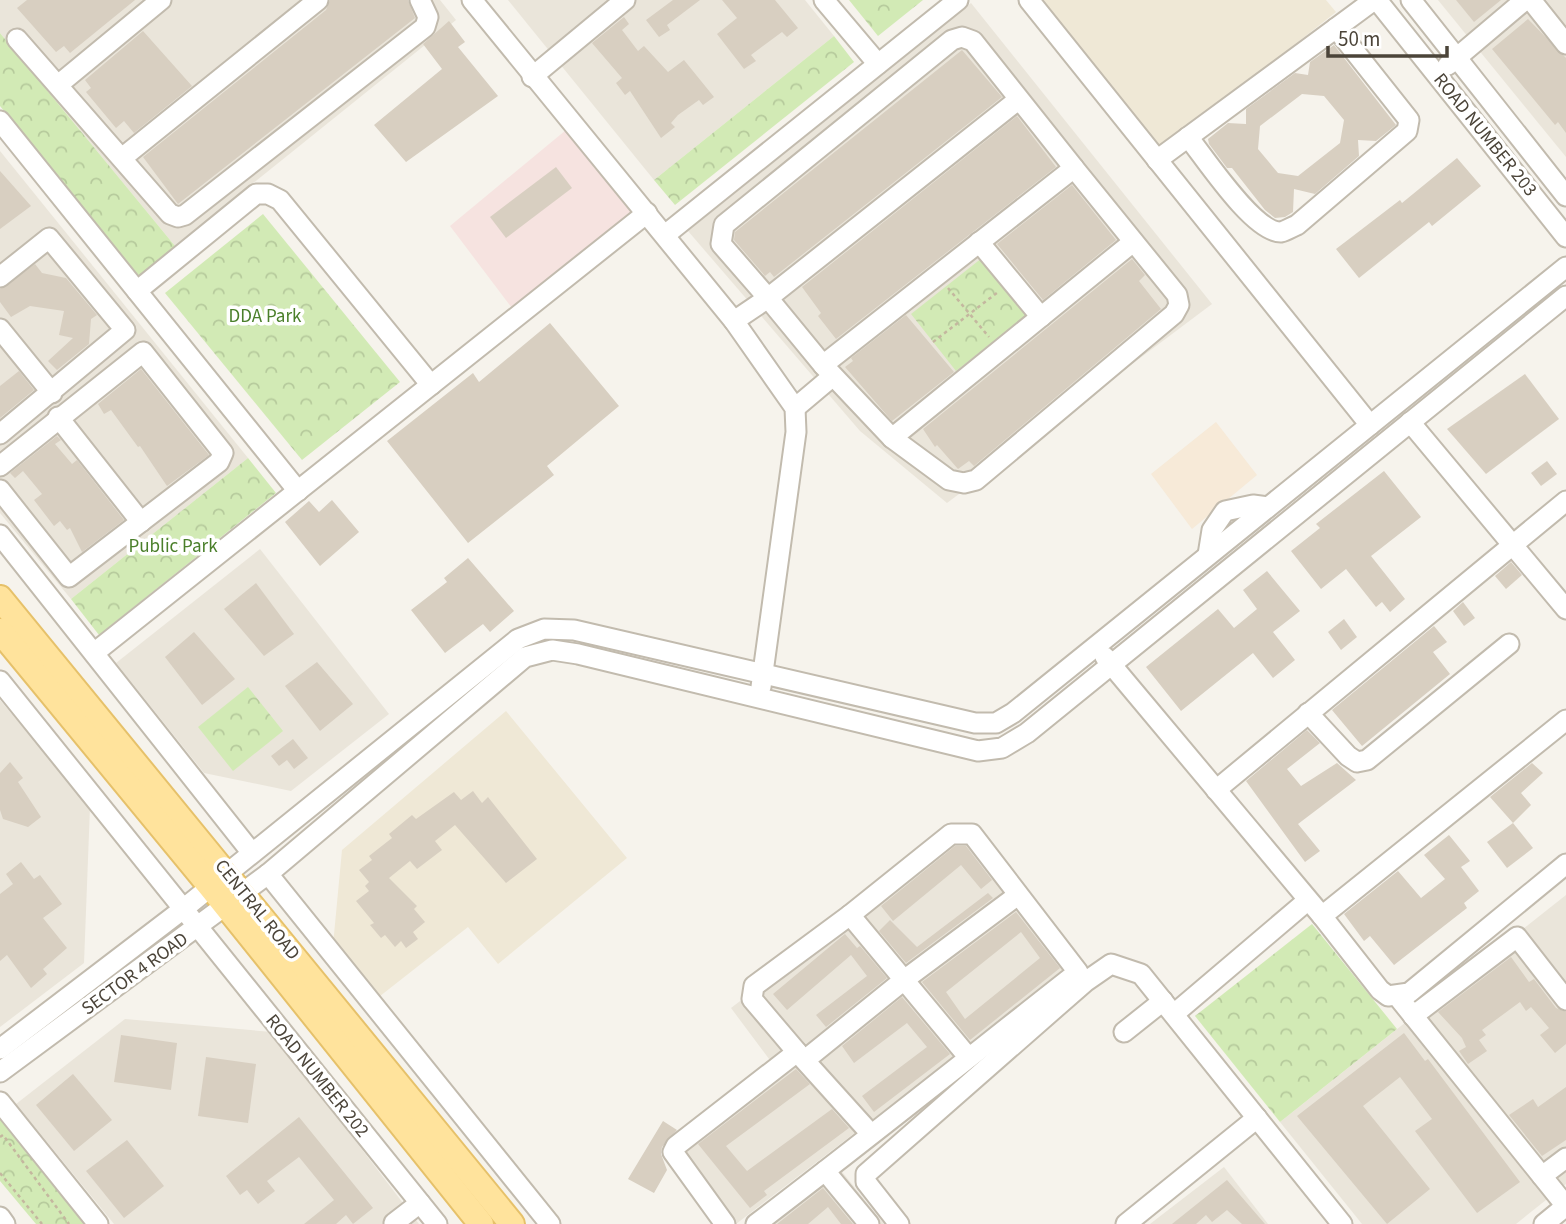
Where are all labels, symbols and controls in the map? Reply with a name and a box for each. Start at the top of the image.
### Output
scale bar [1328,14,1447,58]
text: 50 m [1338,24,1380,54]
street label: ROAD NUMBER 203 [1427,68,1543,202]
park label: DDA Park [229,303,302,330]
park label: Public Park [128,533,218,560]
street label: CENTRAL ROAD [208,854,306,966]
street label: SECTOR 4 ROAD [76,926,194,1022]
street label: ROAD NUMBER 202 [259,1009,375,1143]

